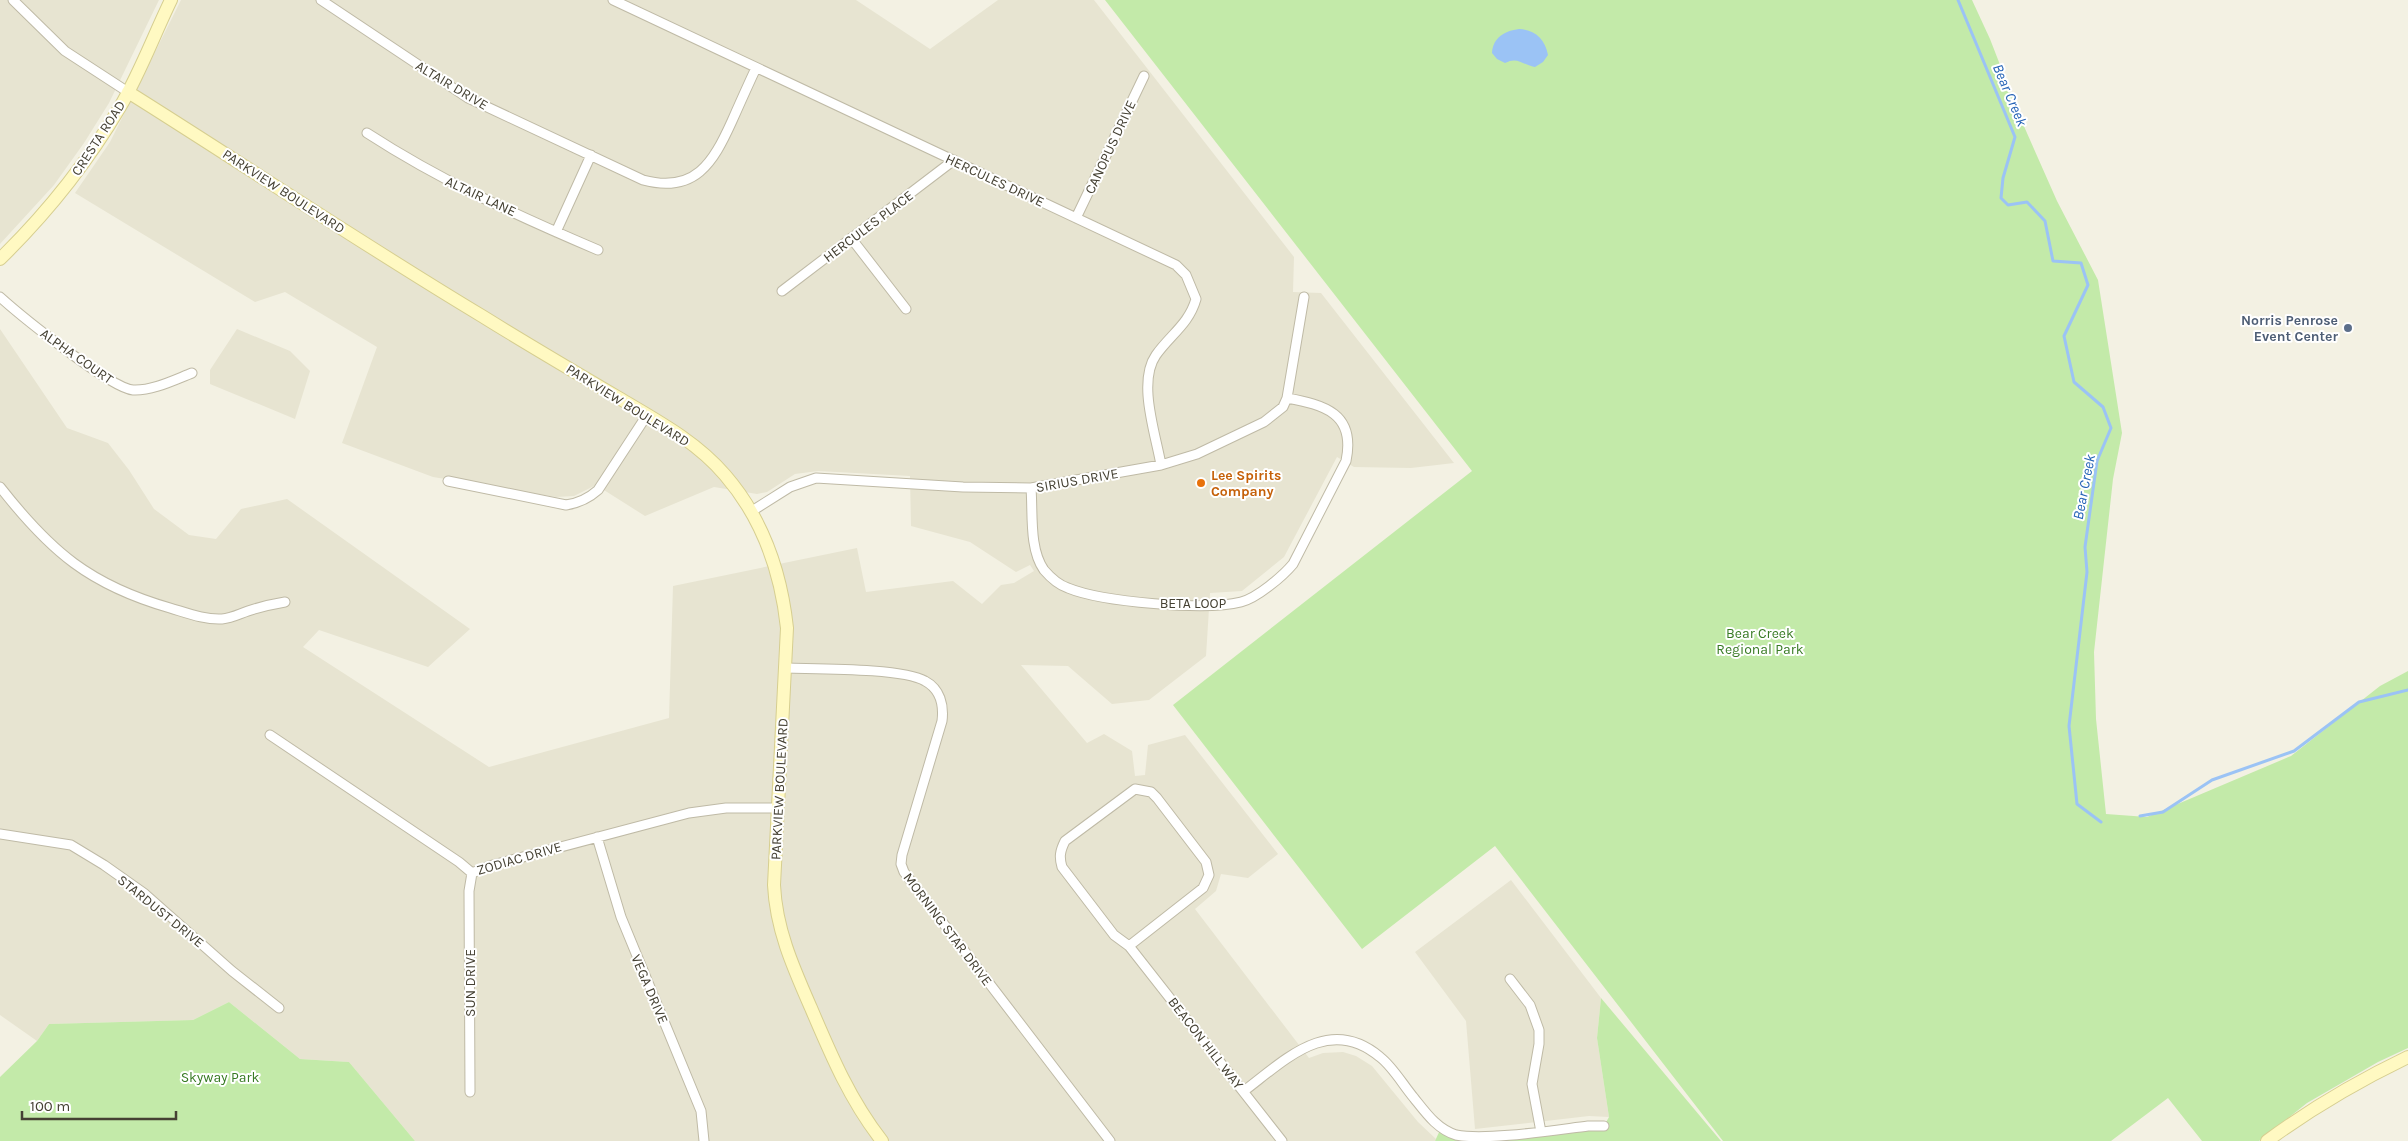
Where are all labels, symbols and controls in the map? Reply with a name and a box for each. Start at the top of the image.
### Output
street label: ALTAIR DRIVE [412,57,491,114]
water label: Bear Creek [1989,61,2031,129]
street label: CRESTA ROAD [68,98,129,179]
street label: CANOPUS DRIVE [1081,98,1140,197]
street label: PARKVIEW BOULEVARD [219,146,348,237]
street label: HERCULES DRIVE [943,150,1047,211]
street label: ALTAIR LANE [443,173,519,220]
street label: HERCULES PLACE [820,187,917,266]
place label: Norris Penrose Event Center [2241,312,2338,345]
marker: Norris Penrose Event Center [2342,322,2354,334]
street label: ALPHA COURT [37,325,117,388]
street label: PARKVIEW BOULEVARD [563,360,693,450]
water label: Bear Creek [2069,452,2099,521]
street label: SIRIUS DRIVE [1035,465,1120,496]
place label: Lee Spirits Company [1211,467,1281,500]
marker: Lee Spirits Company [1195,477,1207,489]
street label: BETA LOOP [1160,595,1227,612]
park label: Bear Creek Regional Park [1716,625,1804,658]
street label: PARKVIEW BOULEVARD [767,717,792,861]
street label: ZODIAC DRIVE [475,838,564,879]
street label: MORNING STAR DRIVE [900,869,996,989]
street label: STARDUST DRIVE [114,871,207,951]
street label: SUN DRIVE [462,949,479,1017]
street label: VEGA DRIVE [627,952,672,1026]
street label: BEACON HILL WAY [1164,994,1247,1093]
park label: Skyway Park [181,1069,259,1086]
scale bar [22,1088,176,1120]
text: 100 m [30,1097,70,1115]

